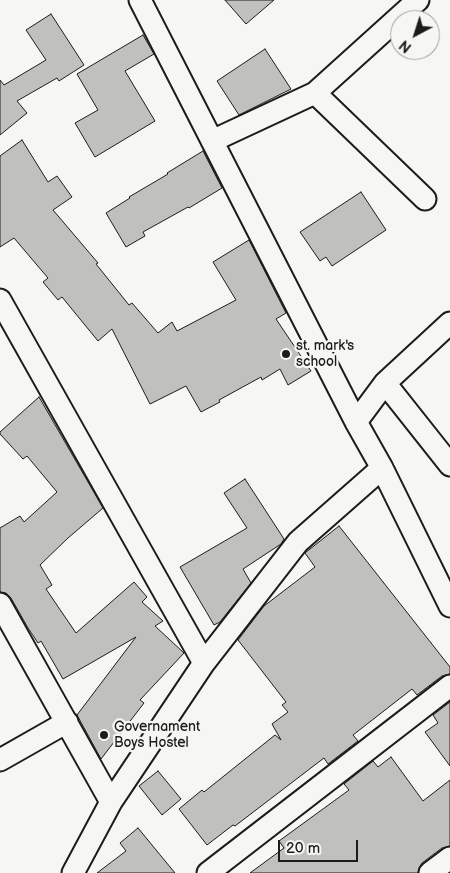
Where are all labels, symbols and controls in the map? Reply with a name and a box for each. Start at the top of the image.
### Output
north arrow [390,10,440,60]
text: N [396,36,415,56]
place label: st. mark's school [296,338,354,371]
marker: st. mark's school [280,348,292,360]
place label: Governament Boys Hostel [114,719,200,752]
marker: Governament Boys Hostel [98,729,110,741]
scale bar [280,830,360,862]
text: 20 m [286,839,320,858]

